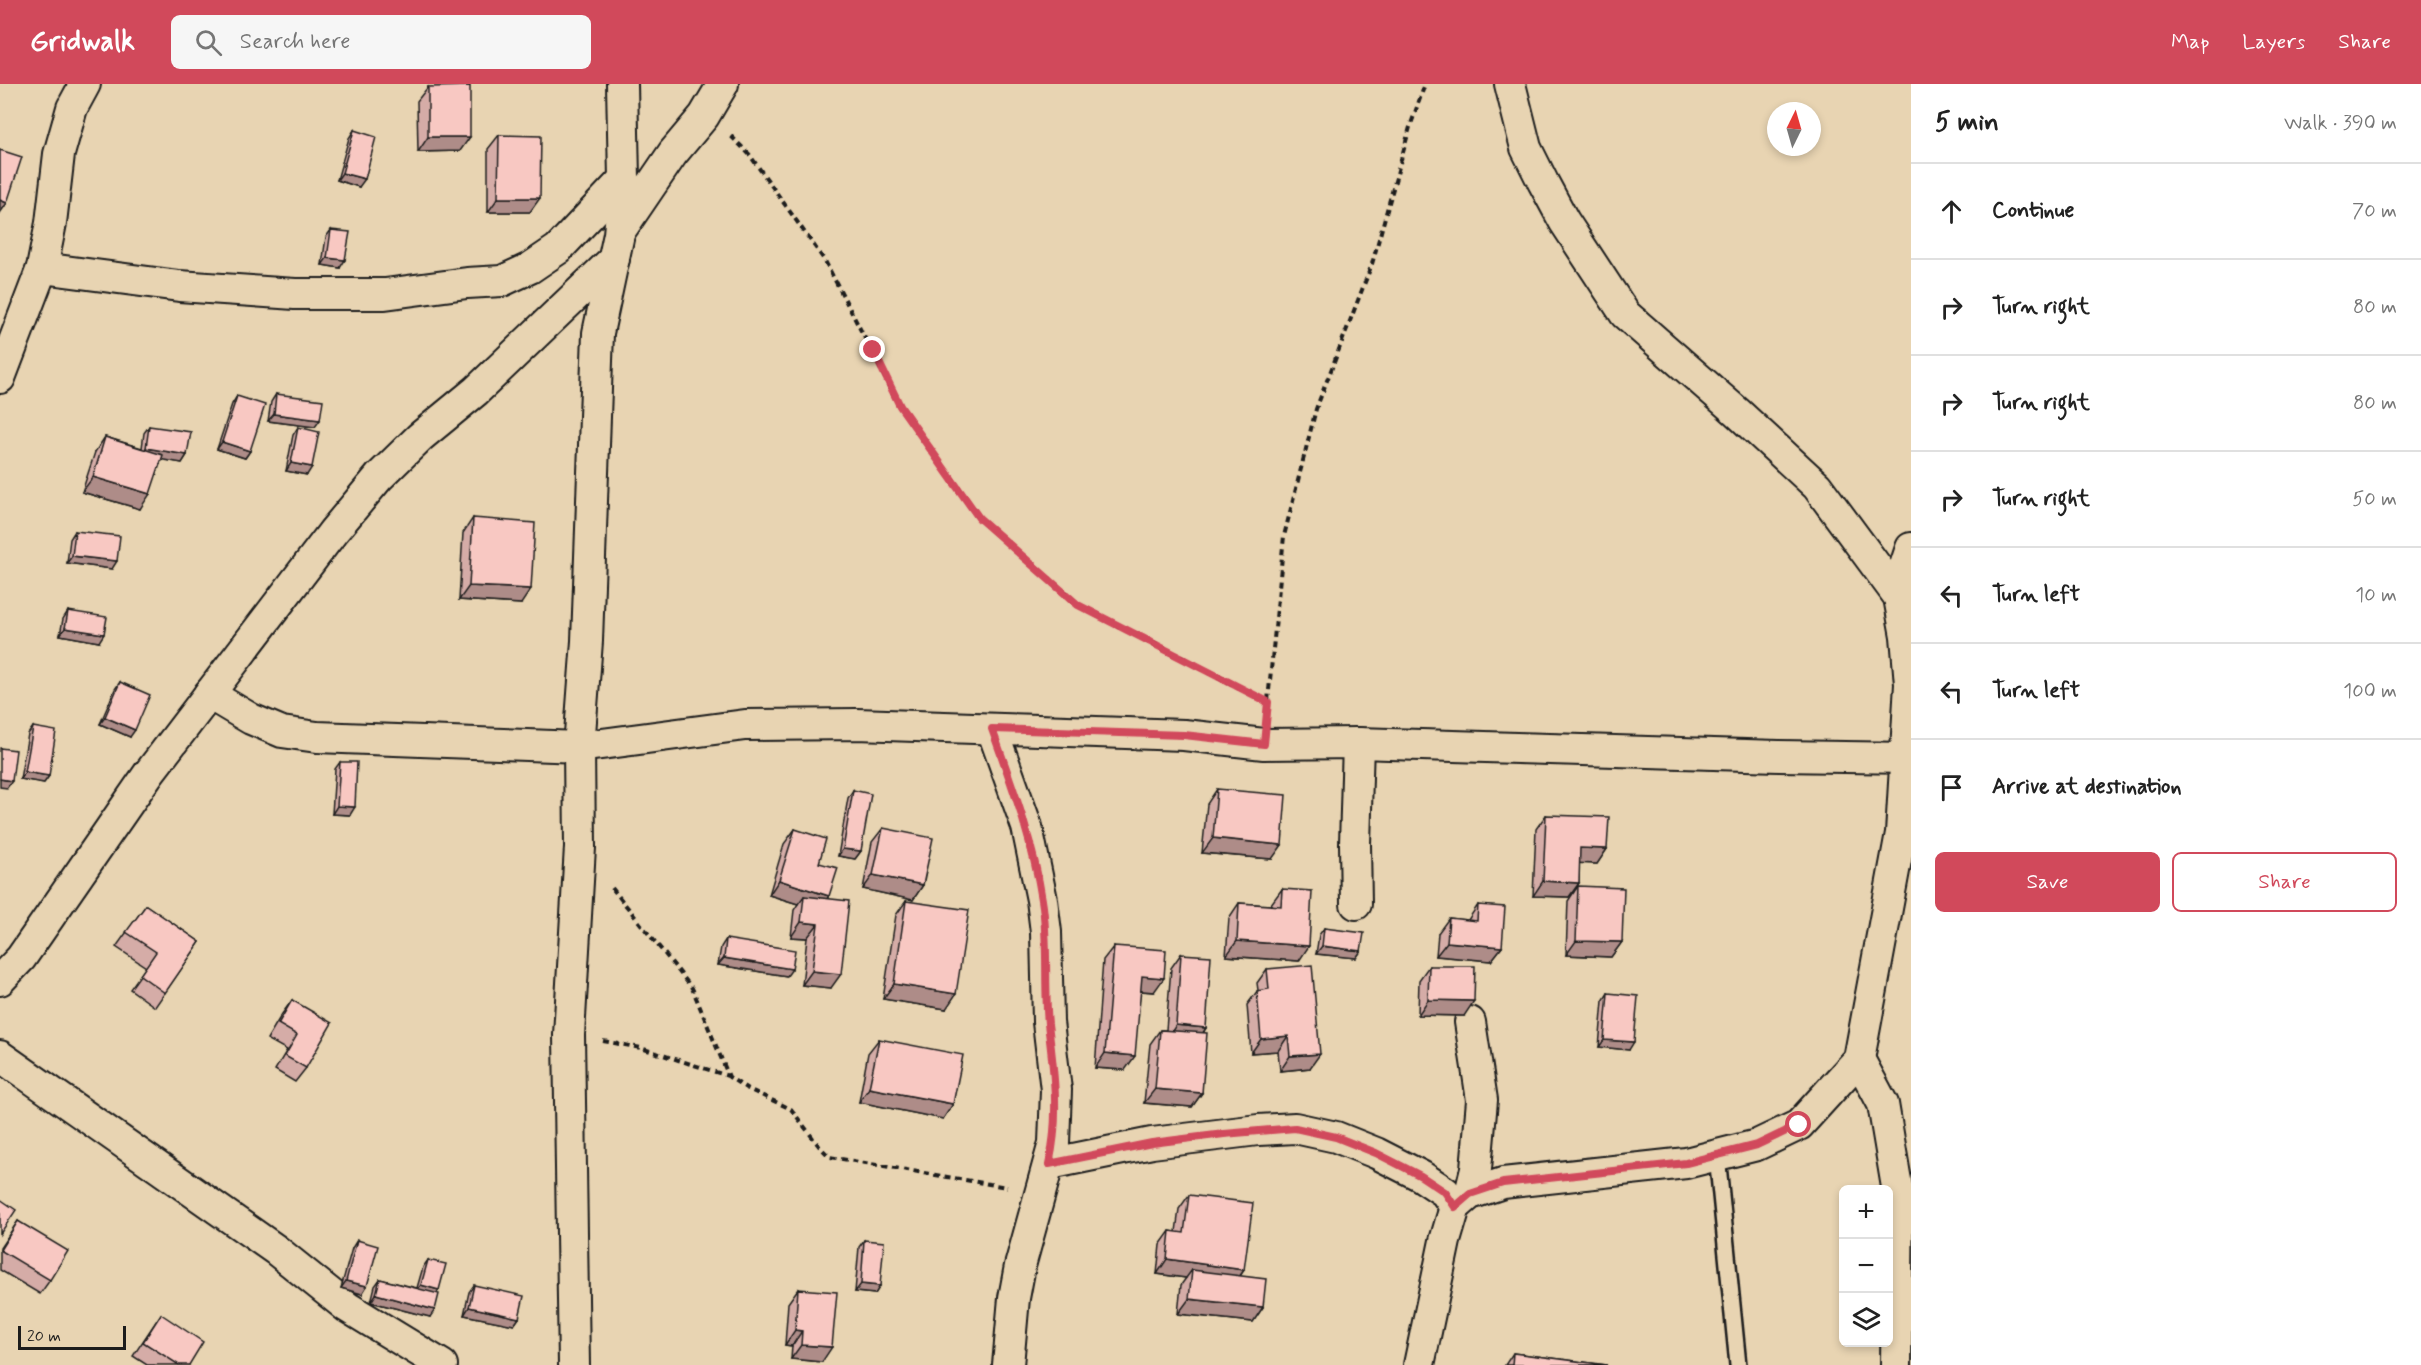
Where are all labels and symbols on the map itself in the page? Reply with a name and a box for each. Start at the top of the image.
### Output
north arrow [1767,102,1821,156]
route end [859,336,885,362]
route start [1785,1111,1811,1137]
scale bar [18,1323,126,1350]

